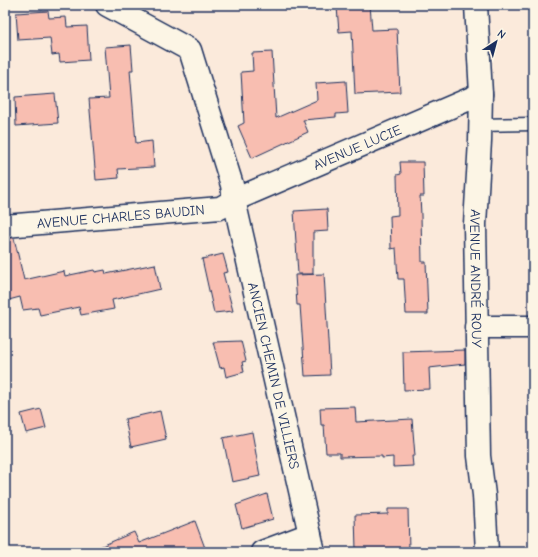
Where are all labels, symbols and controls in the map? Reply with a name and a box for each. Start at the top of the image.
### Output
north arrow [476,22,516,62]
text: N [495,27,508,42]
street label: AVENUE LUCIE [310,121,404,174]
street label: AVENUE CHARLES BAUDIN [36,201,205,232]
street label: AVENUE ANDRÉ ROUY [466,209,486,349]
street label: ANCIEN CHEMIN DE VILLIERS [244,281,303,471]

